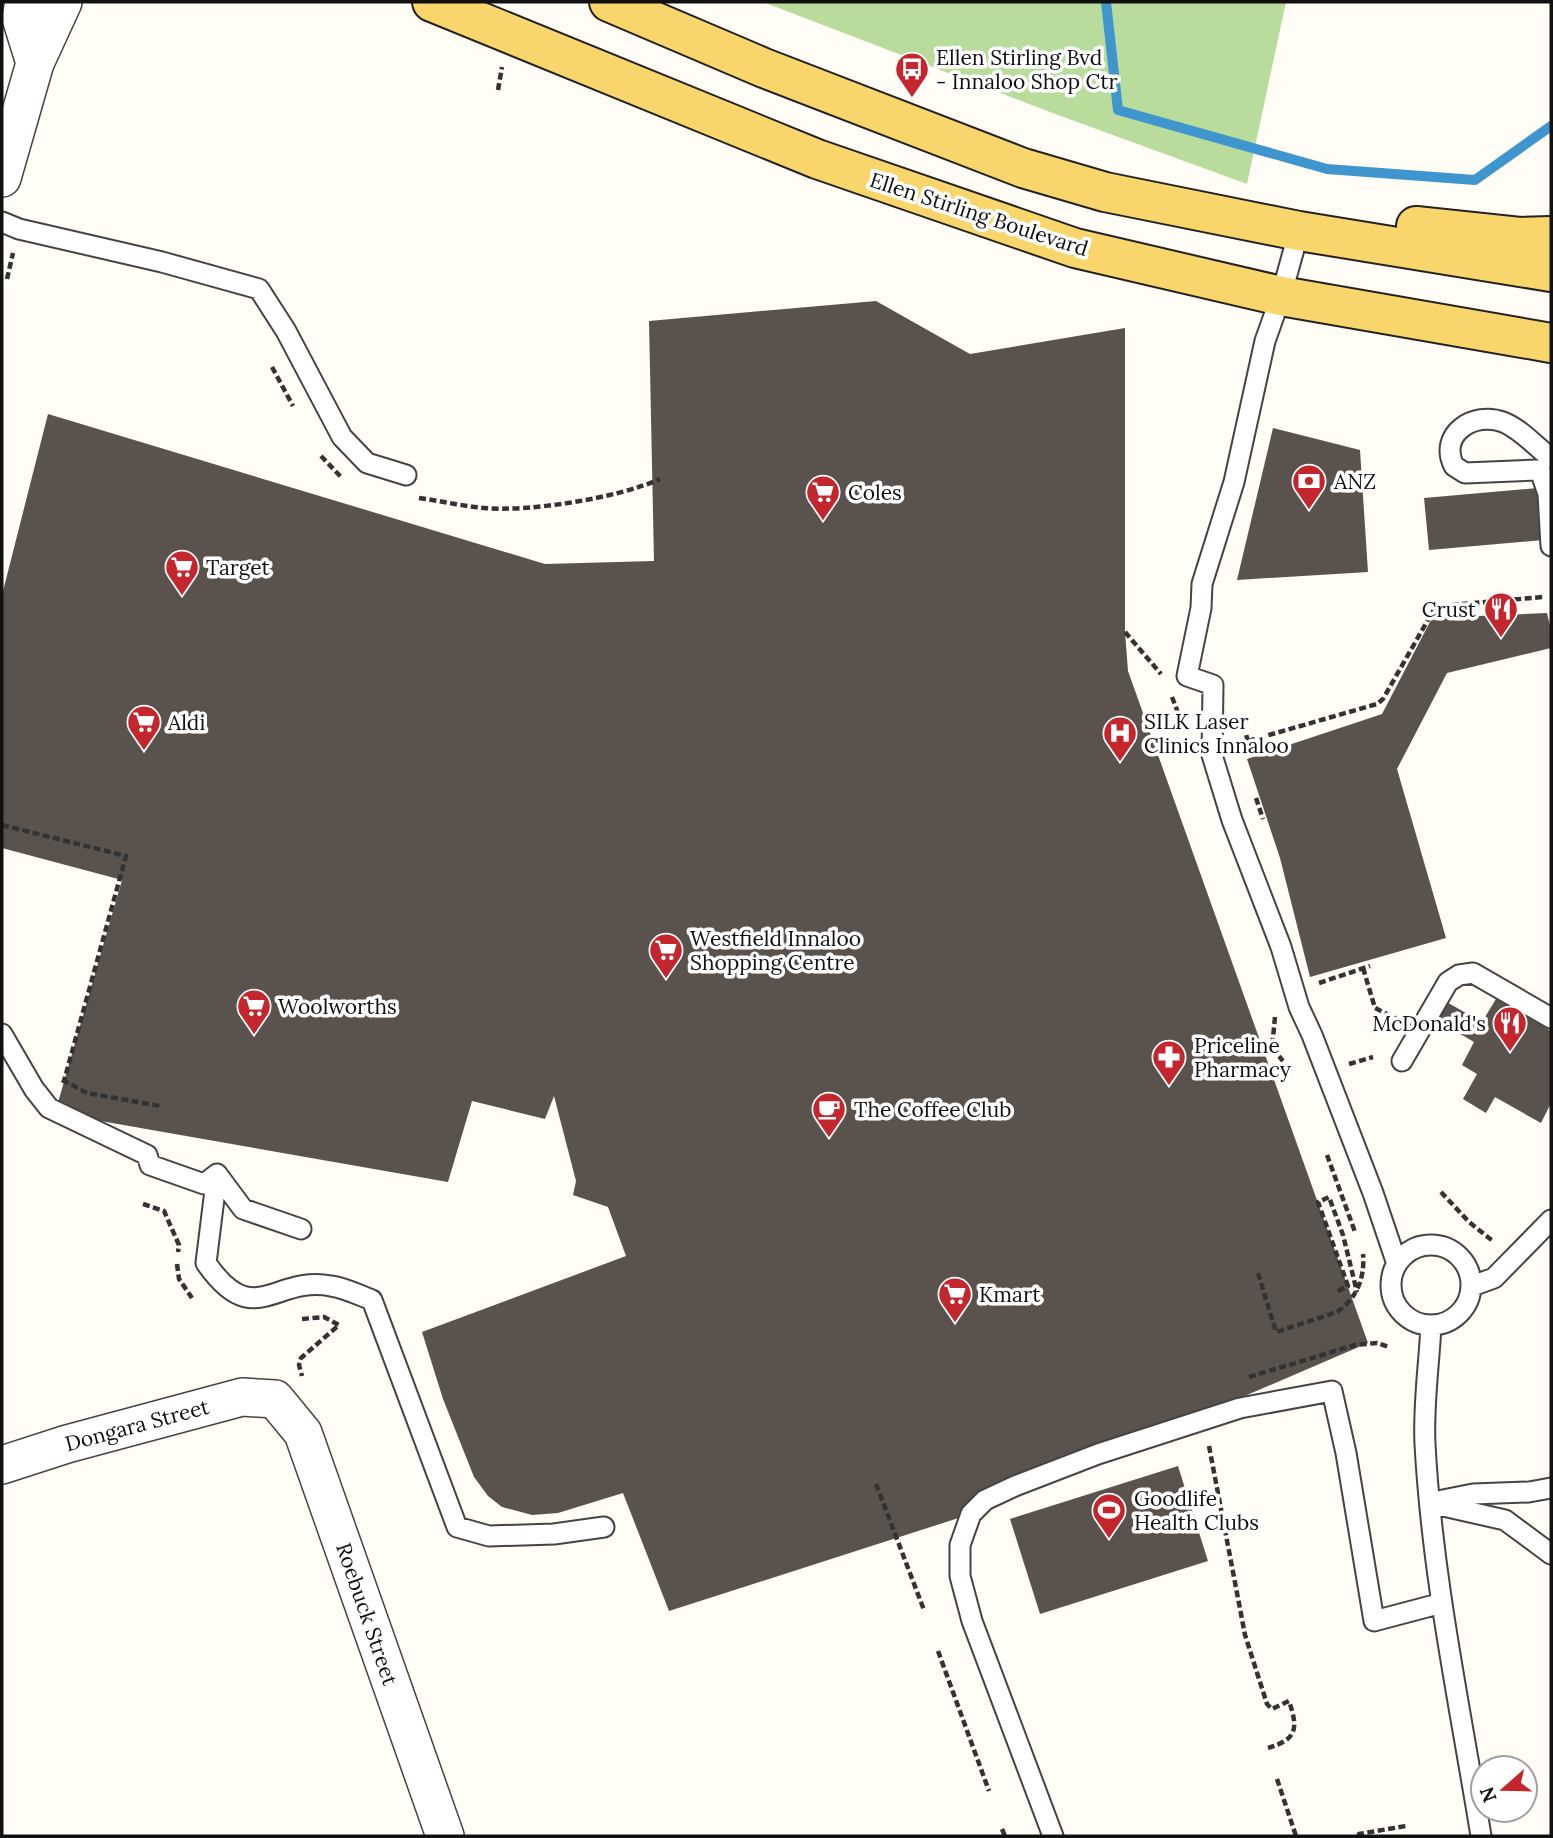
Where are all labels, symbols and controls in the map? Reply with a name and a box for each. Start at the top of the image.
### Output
place label: Ellen Stirling Bvd - Innaloo Shop Ctr [936,44,1118,95]
bus stop icon: Ellen Stirling Bvd - Innaloo Shop Ctr [893,50,931,99]
street label: Ellen Stirling Boulevard [866,166,1092,262]
bank icon: ANZ [1290,462,1328,511]
place label: ANZ [1333,468,1376,495]
supermarket icon: Coles [804,473,842,522]
place label: Coles [848,479,902,506]
supermarket icon: Target [163,548,201,597]
place label: Target [206,554,271,581]
restaurant icon: Crust [1482,590,1520,639]
place label: Crust [1422,596,1477,623]
supermarket icon: Aldi [125,703,163,752]
place label: SILK Laser Clinics Innaloo [1144,708,1289,759]
place label: Aldi [167,709,205,736]
hospital icon: SILK Laser Clinics Innaloo [1101,714,1139,763]
place label: Westfield Innaloo Shopping Centre [690,925,861,976]
supermarket icon: Westfield Innaloo Shopping Centre [647,931,685,980]
supermarket icon: Woolworths [235,987,273,1036]
place label: Woolworths [278,993,397,1020]
restaurant icon: McDonald's [1491,1004,1529,1053]
place label: McDonald's [1372,1010,1486,1037]
place label: Priceline Pharmacy [1194,1032,1291,1083]
pharmacy icon: Priceline Pharmacy [1150,1038,1188,1087]
cafe icon: The Coffee Club [810,1090,848,1139]
place label: The Coffee Club [854,1096,1011,1123]
supermarket icon: Kmart [936,1275,974,1324]
place label: Kmart [979,1281,1041,1308]
street label: Dongara Street [62,1393,213,1457]
place label: Goodlife Health Clubs [1134,1485,1259,1536]
sports icon: Goodlife Health Clubs [1090,1491,1128,1540]
street label: Roebuck Street [330,1539,404,1690]
north arrow [1469,1754,1539,1824]
text: N [1474,1784,1502,1806]

